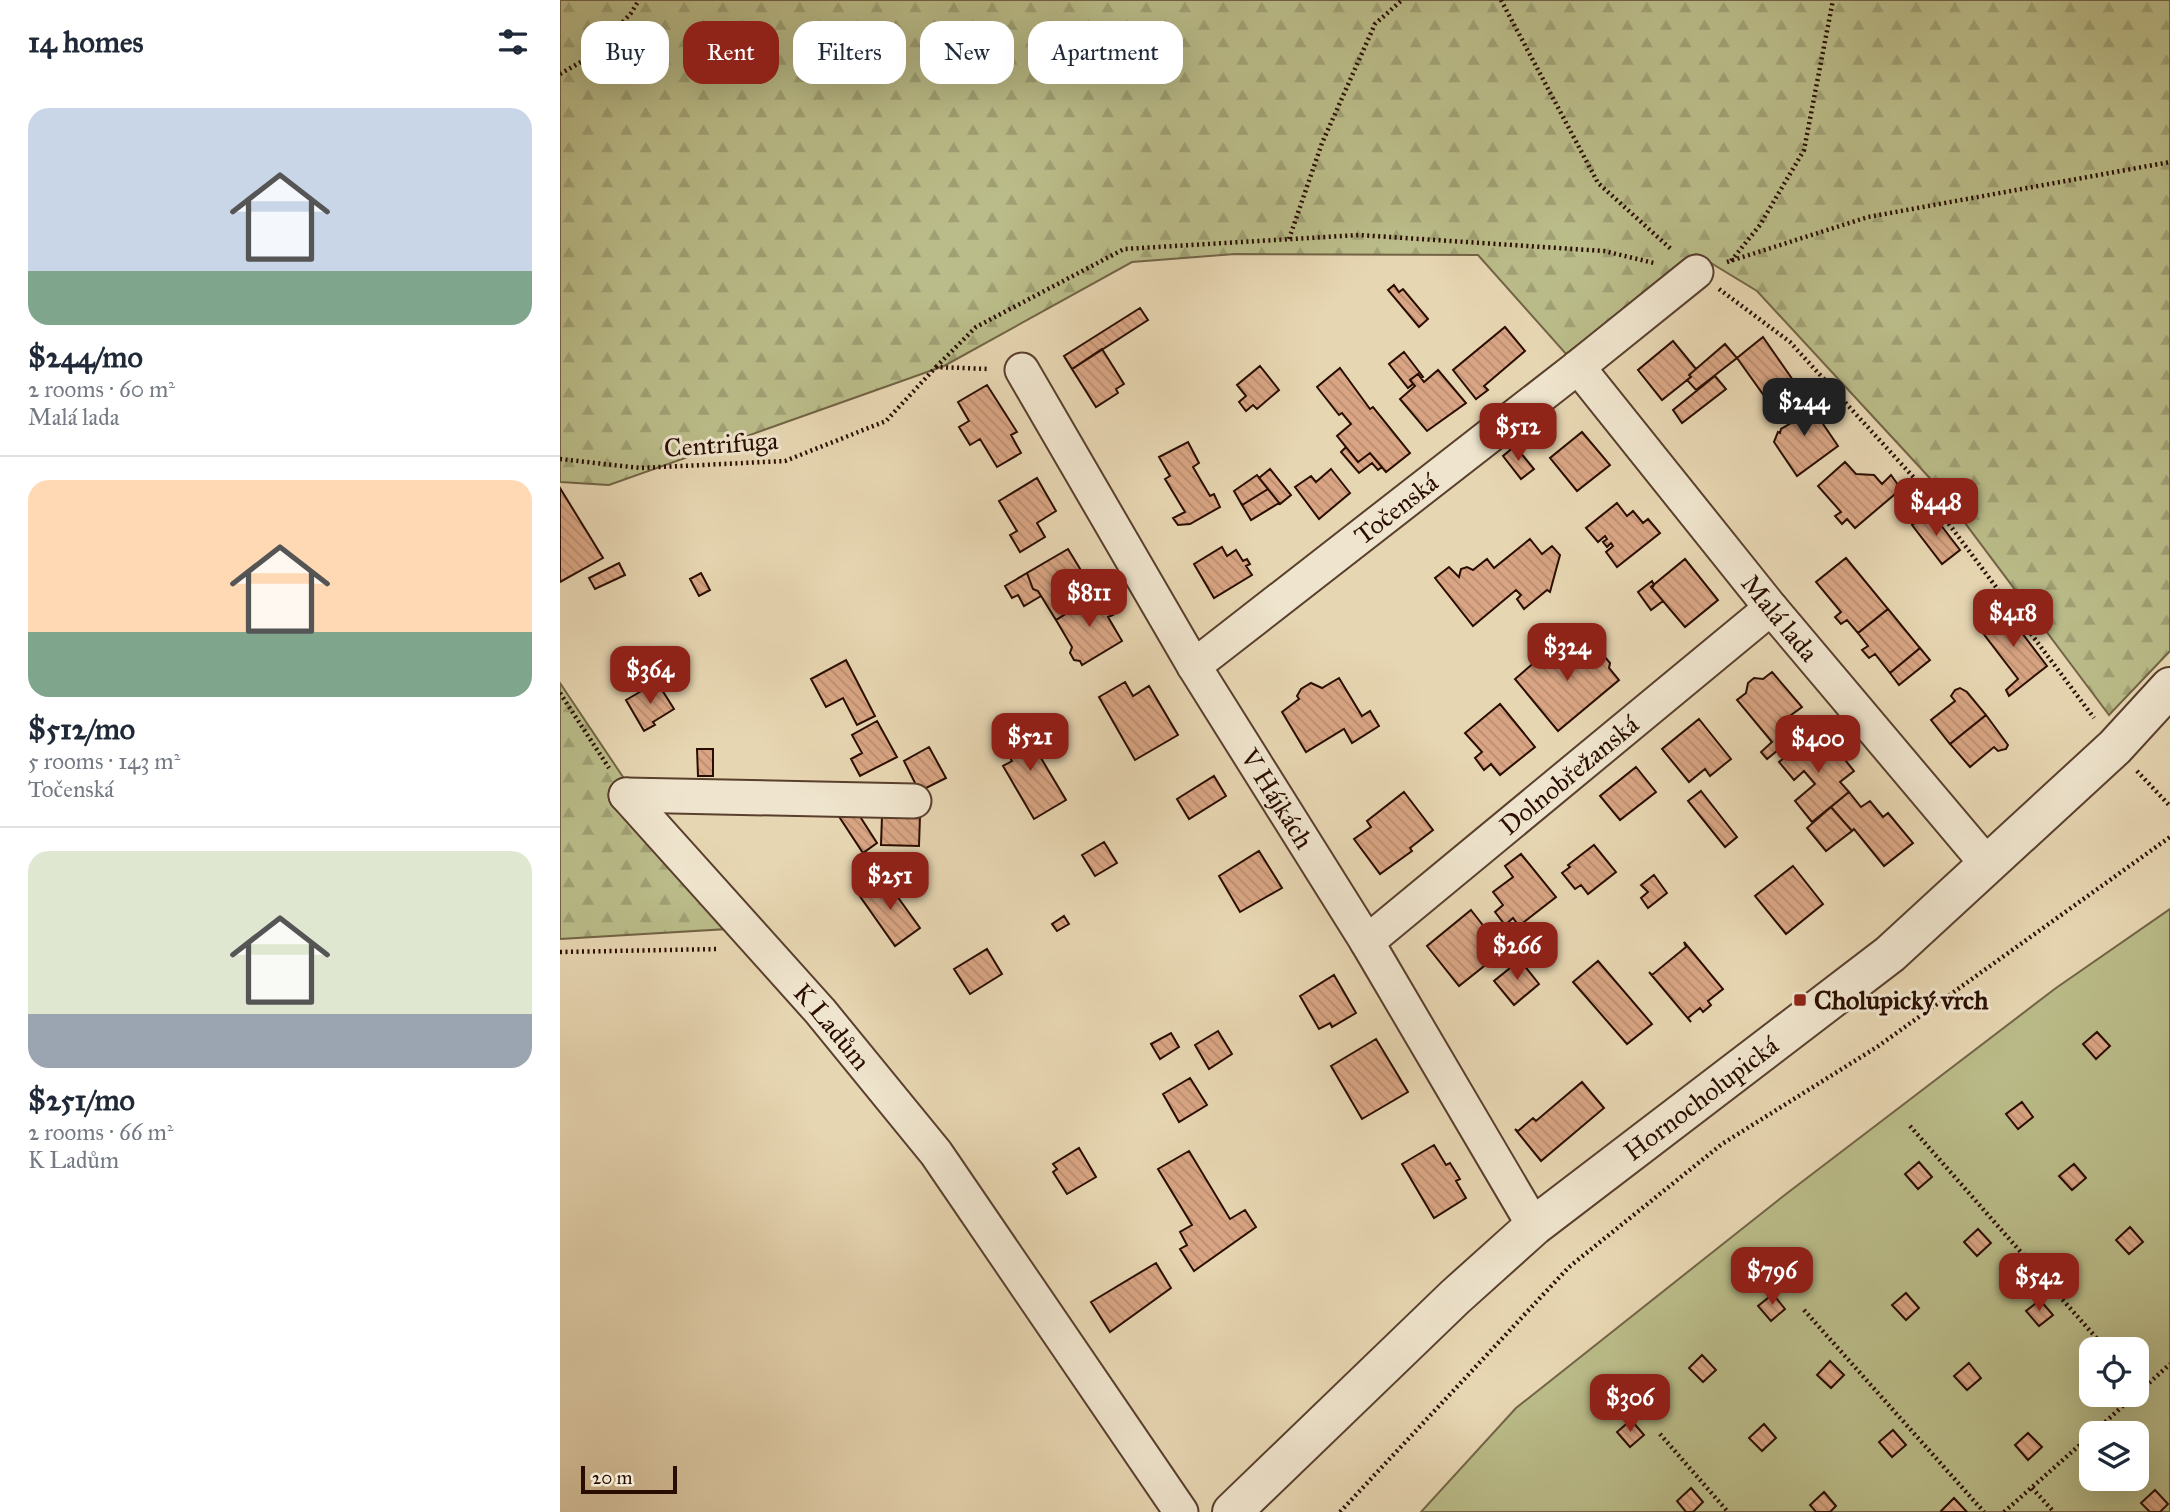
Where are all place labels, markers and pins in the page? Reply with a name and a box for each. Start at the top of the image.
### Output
pin: $244 [1763,378,1845,438]
pin: $512 [1477,404,1559,463]
pin: $448 [1895,478,1977,538]
pin: $811 [1048,570,1130,629]
pin: $418 [1972,590,2054,649]
pin: $324 [1526,624,1608,683]
pin: $364 [609,646,691,706]
pin: $521 [989,714,1071,773]
pin: $400 [1777,716,1859,775]
pin: $251 [849,852,931,912]
pin: $266 [1476,922,1558,982]
place label: Cholupický vrch [1814,984,1989,1016]
marker: Cholupický vrch [1792,992,1808,1008]
pin: $796 [1731,1248,1813,1307]
pin: $542 [1998,1254,2080,1313]
pin: $306 [1589,1374,1671,1434]

